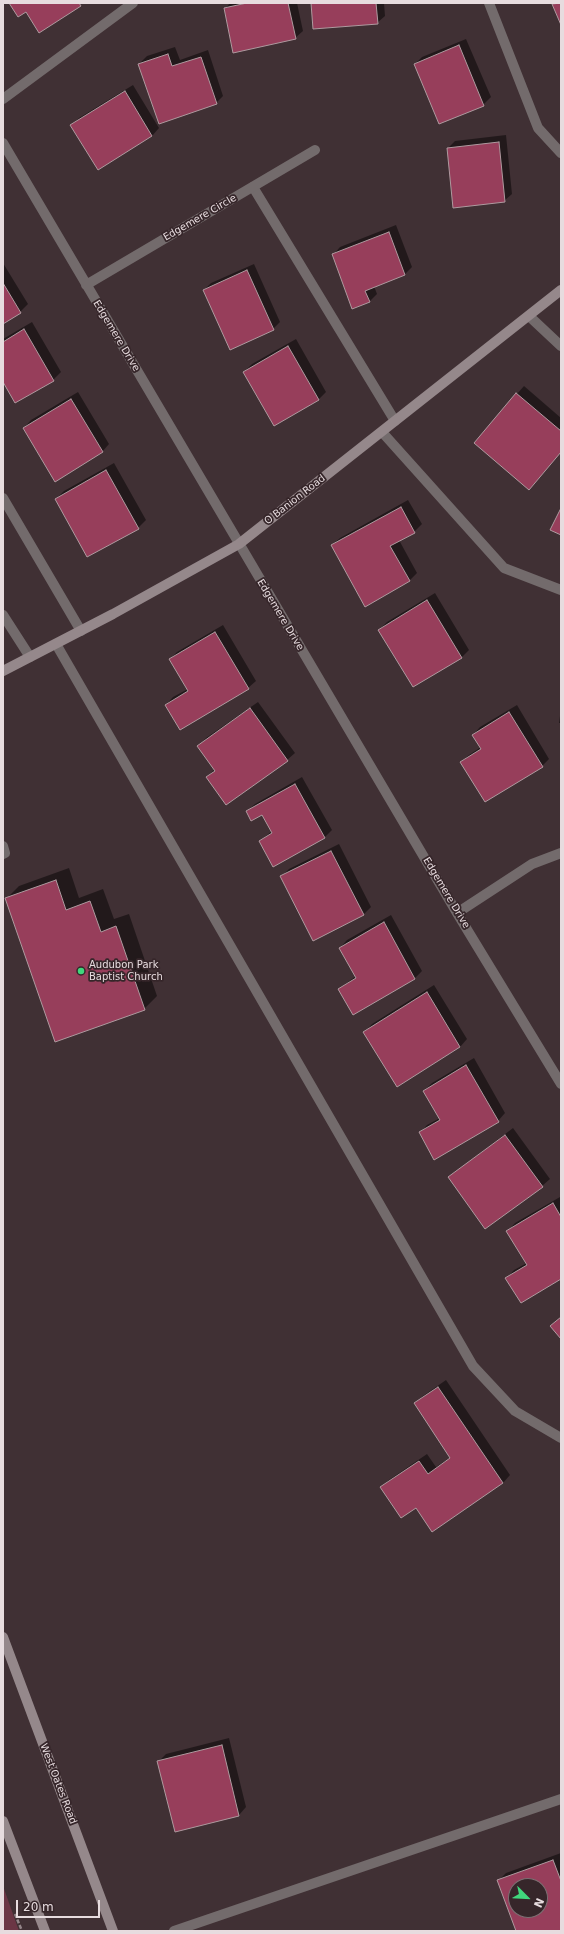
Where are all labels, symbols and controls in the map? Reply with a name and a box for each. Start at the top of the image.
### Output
street label: Edgemere Circle [161,192,239,244]
street label: Edgemere Drive [90,298,142,374]
street label: O Banion Road [262,473,328,527]
street label: Edgemere Drive [254,577,306,653]
street label: Edgemere Drive [420,855,472,931]
place label: Audubon Park Baptist Church [89,959,163,982]
marker: Audubon Park Baptist Church [76,966,86,976]
street label: West Oates Road [37,1742,79,1826]
north arrow [508,1878,548,1918]
scale bar [18,1892,102,1918]
text: N [531,1896,546,1910]
text: 20 m [23,1900,54,1914]

